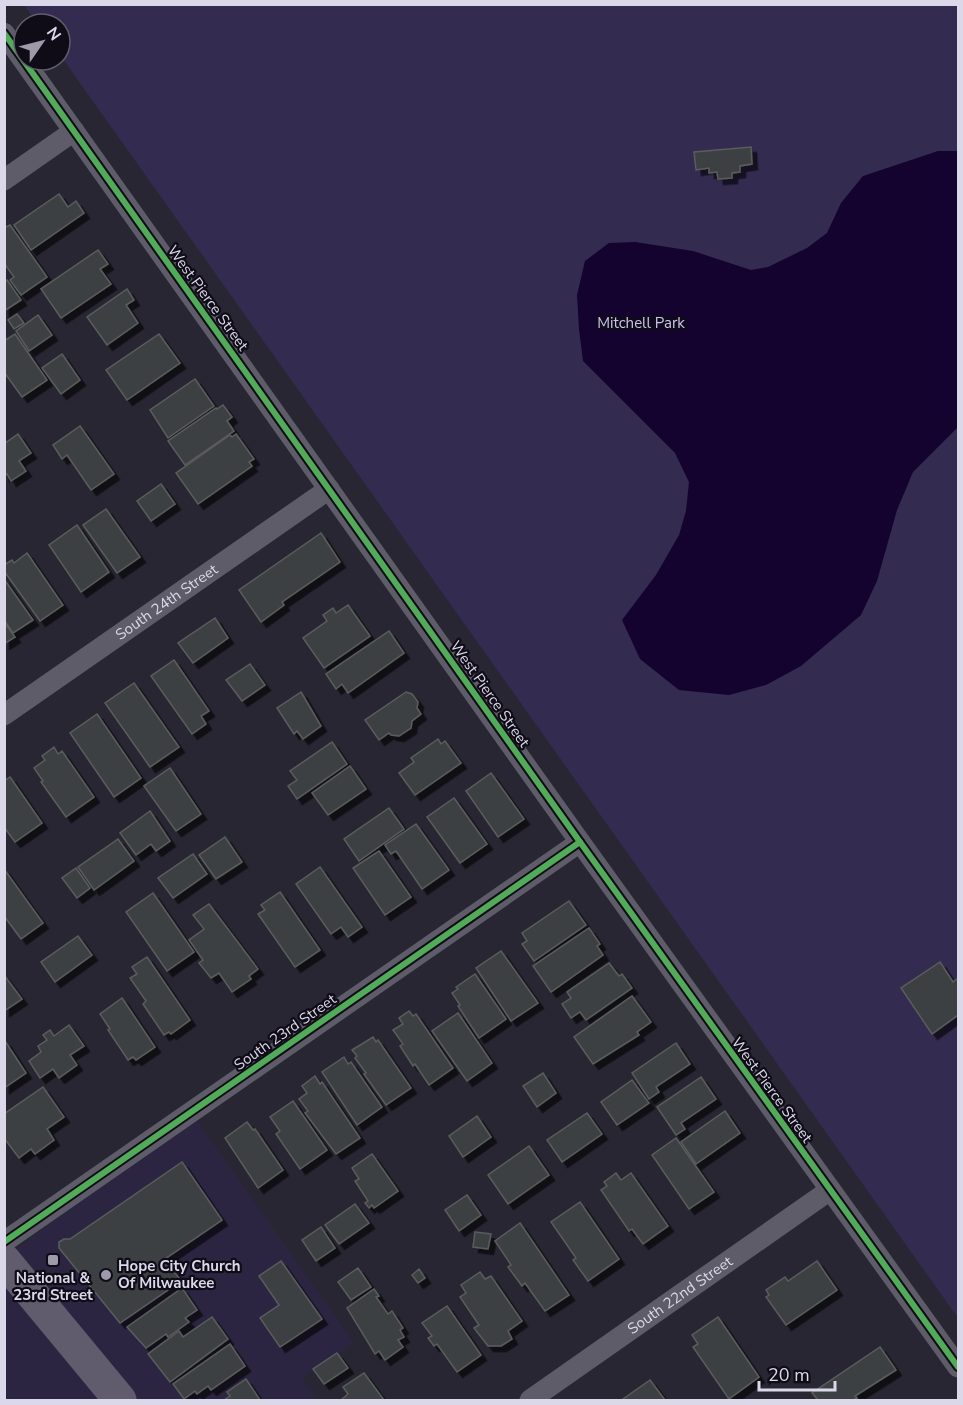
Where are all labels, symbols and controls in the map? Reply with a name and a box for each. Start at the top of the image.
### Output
north arrow [12,12,72,72]
text: N [41,23,66,45]
street label: West Pierce Street [163,241,253,355]
park label: Mitchell Park [597,313,685,333]
street label: South 24th Street [111,559,222,645]
street label: West Pierce Street [446,637,535,752]
street label: South 23rd Street [230,989,341,1075]
street label: West Pierce Street [727,1033,817,1147]
street label: South 22nd Street [623,1251,737,1339]
marker: National & 23rd Street [46,1253,60,1267]
place label: Hope City Church Of Milwaukee [118,1256,241,1293]
place label: National & 23rd Street [13,1268,93,1305]
marker: Hope City Church Of Milwaukee [99,1268,113,1282]
scale bar [759,1354,836,1392]
text: 20 m [768,1363,810,1387]

